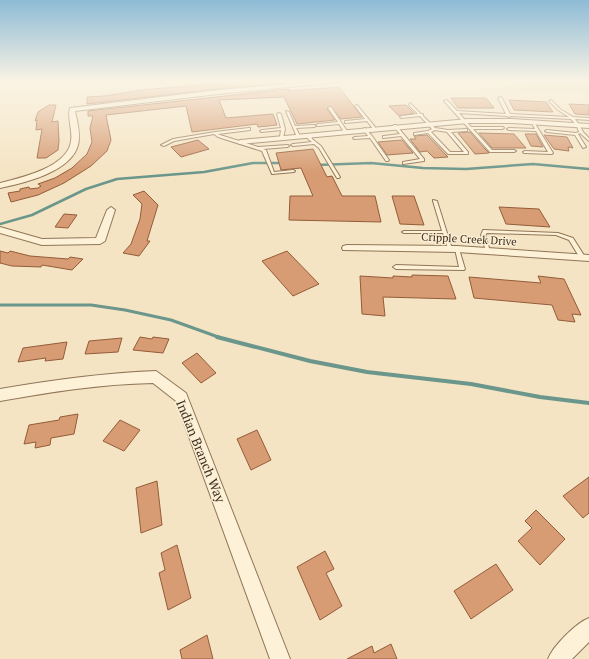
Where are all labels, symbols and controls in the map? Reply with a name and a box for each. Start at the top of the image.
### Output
street label: Cripple Creek Drive [421,230,518,249]
street label: Indian Branch Way [172,397,230,506]

